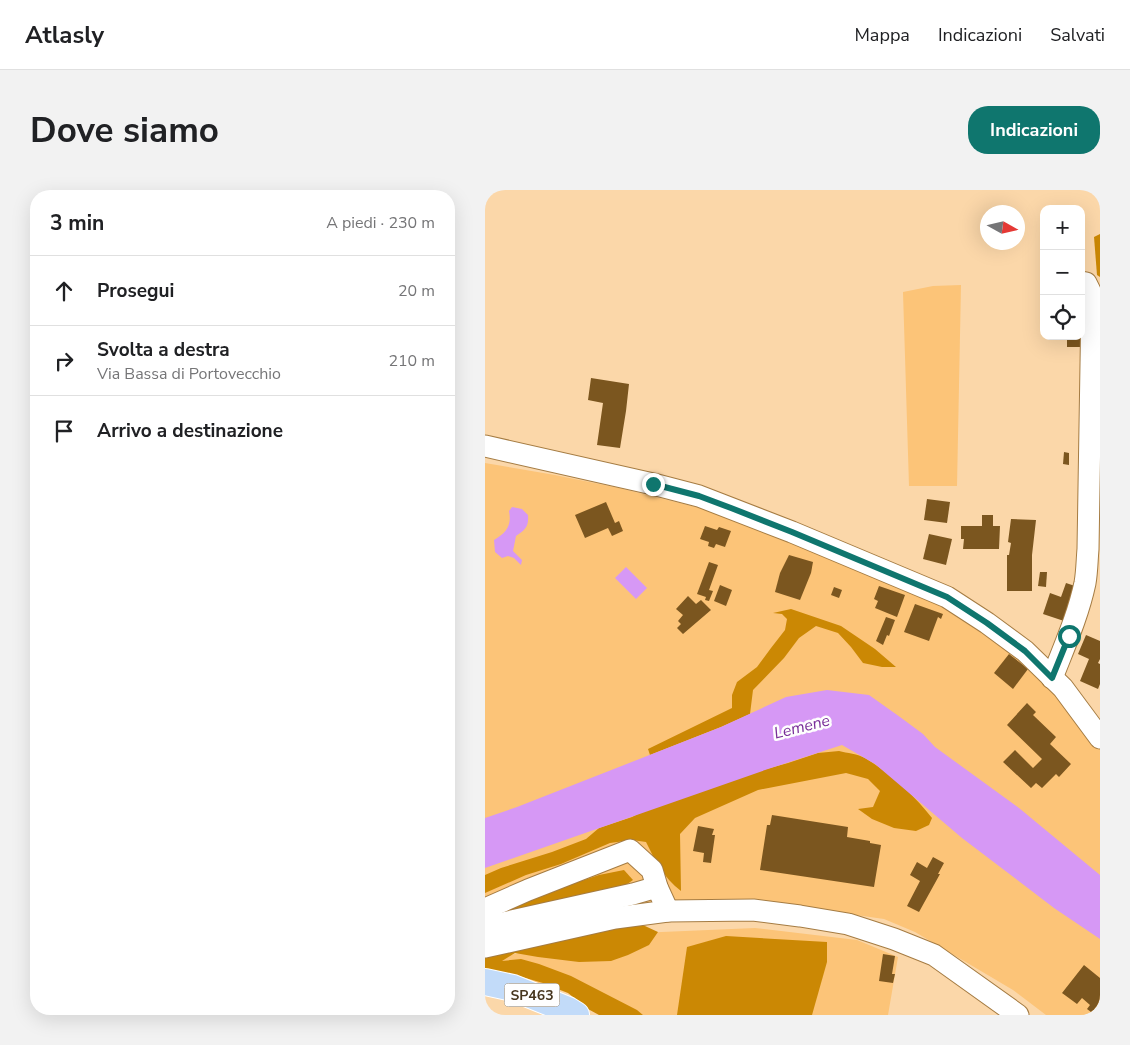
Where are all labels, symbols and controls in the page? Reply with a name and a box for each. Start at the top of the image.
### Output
text: Atlasly [25,19,104,51]
text: Mappa [854,23,910,47]
text: Indicazioni [938,23,1022,47]
text: Salvati [1050,23,1105,47]
button: Indicazioni [968,106,1100,154]
text: Dove siamo [30,107,219,154]
north arrow [980,205,1025,250]
map controls [1040,205,1085,340]
button: + [1040,205,1085,250]
text: 3 min [50,209,104,237]
text: A piedi · 230 m [326,212,435,234]
button: − [1040,250,1085,295]
icon: ahead [50,277,78,305]
text: Prosegui [97,278,174,304]
text: 20 m [398,280,435,302]
button: locate [1040,295,1085,340]
text: Svolta a destra [97,337,230,363]
icon: right [50,347,78,375]
text: 210 m [388,350,435,372]
text: Via Bassa di Portovecchio [97,363,281,385]
icon: arrive [50,417,78,445]
text: Arrivo a destinazione [97,418,283,444]
route end [642,473,665,496]
route start [1058,625,1081,648]
water label: Lemene [772,709,833,745]
road number: SP463 [505,984,559,1006]

